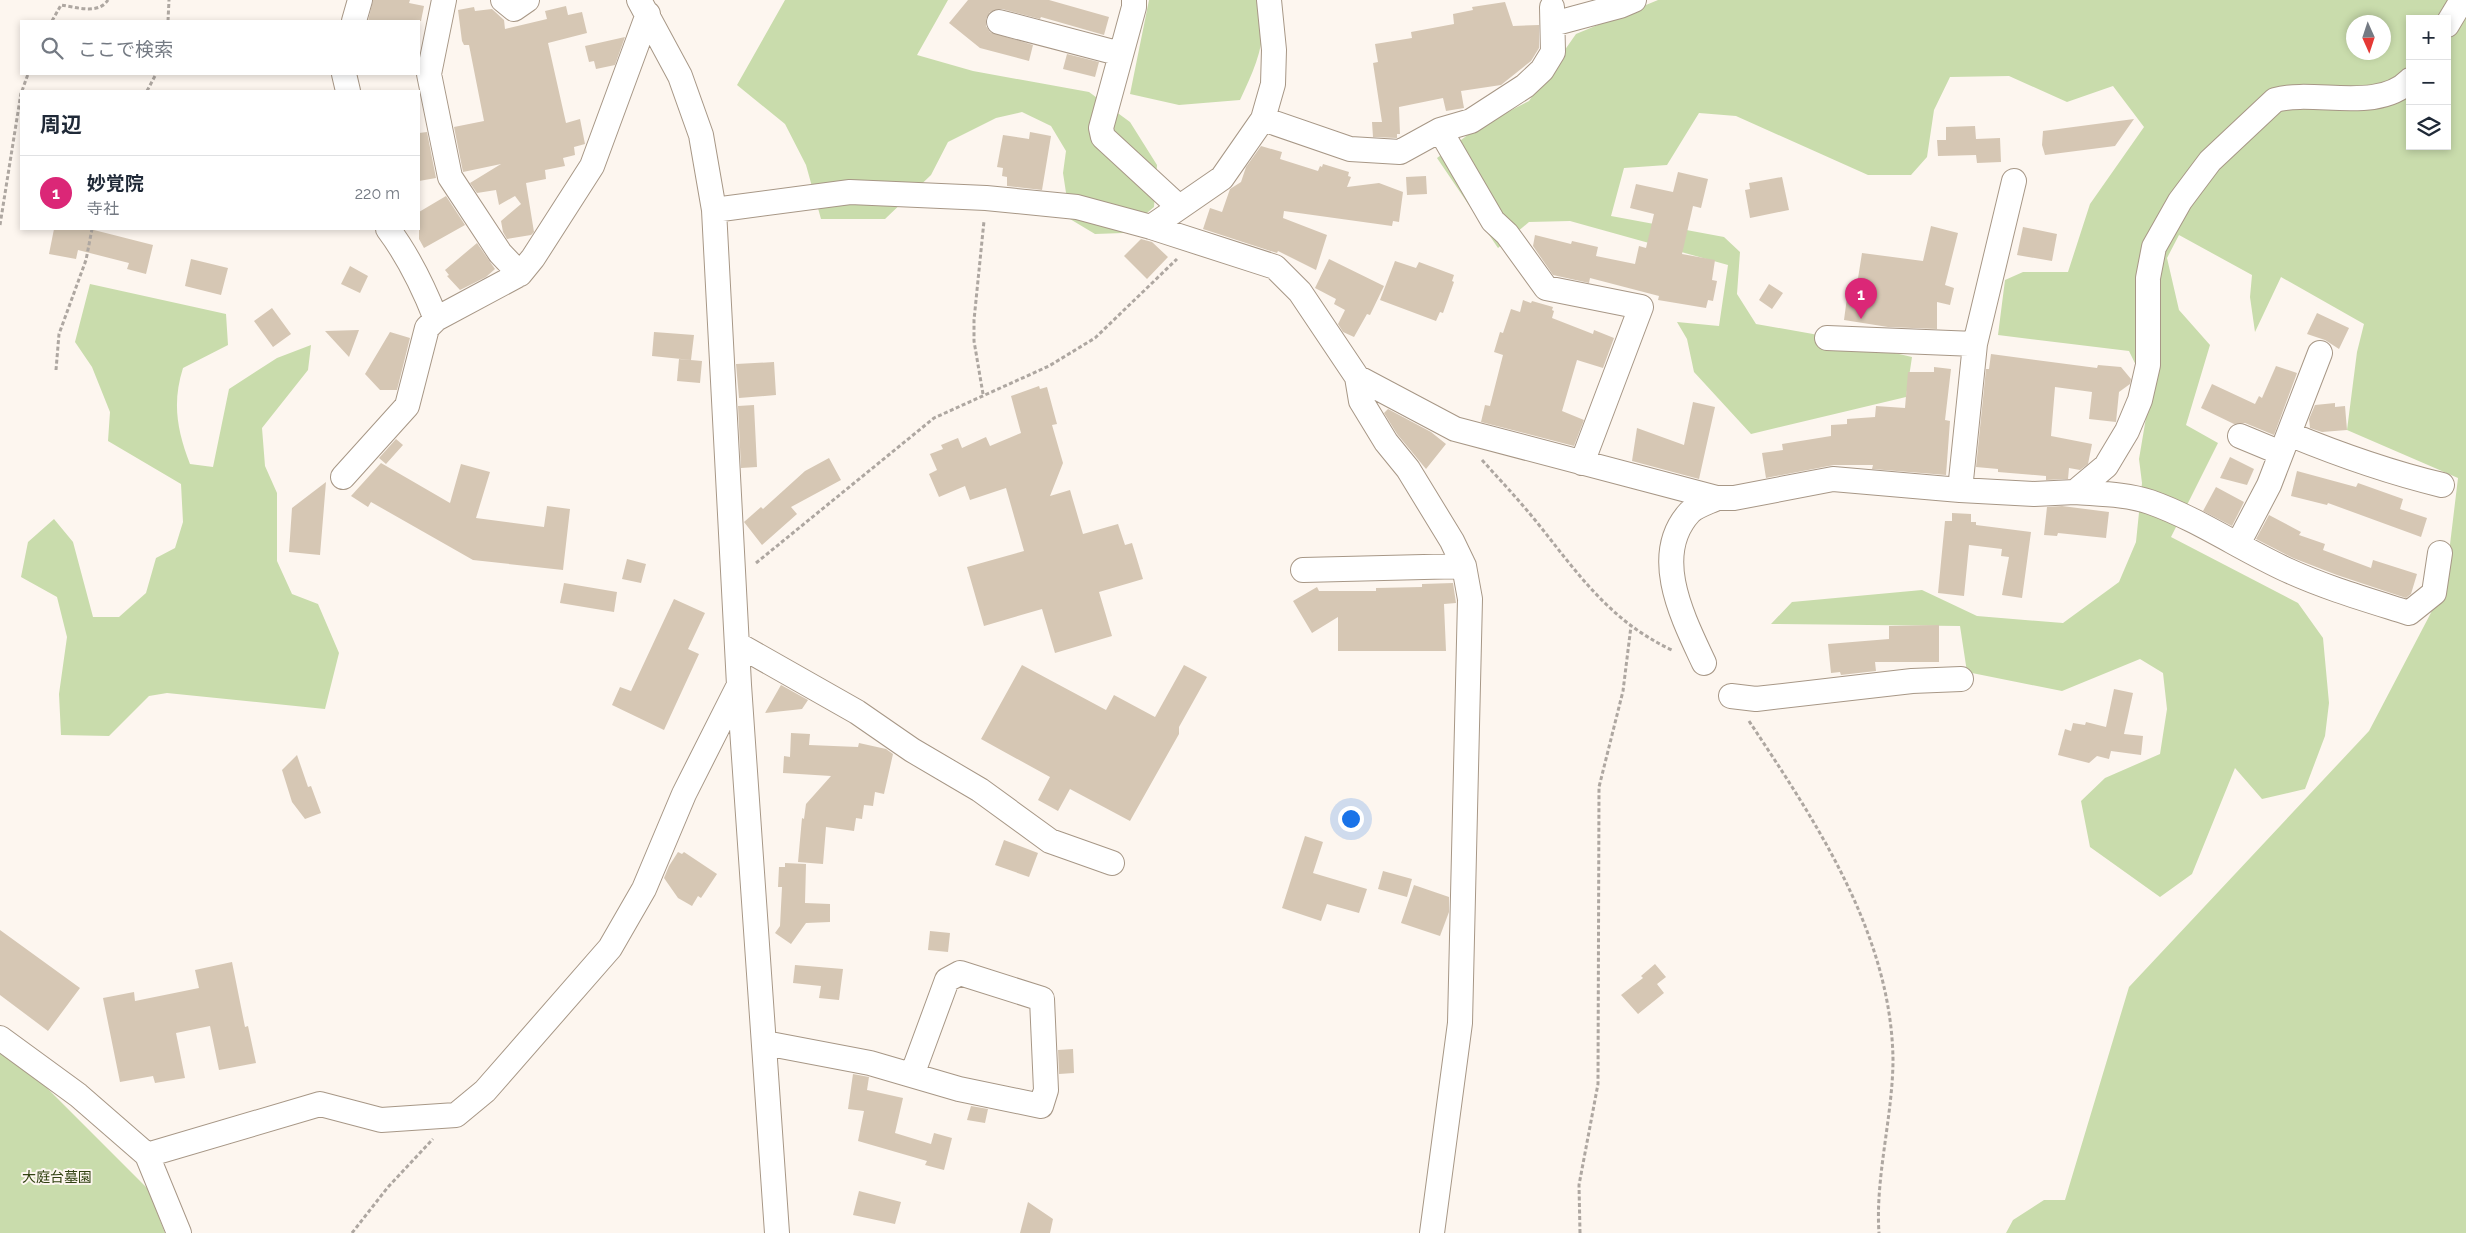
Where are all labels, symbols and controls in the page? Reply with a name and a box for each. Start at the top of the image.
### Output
north arrow [2346,15,2391,60]
map controls [2406,15,2451,150]
button: + [2406,15,2451,60]
search box [20,20,420,75]
icon: search [38,34,66,62]
text: ここで検索 [78,38,173,60]
button: − [2406,60,2451,105]
button: layers [2406,105,2451,150]
text: 周辺 [40,112,82,137]
text: 妙覚院 [87,172,144,194]
text: 1 [52,184,60,203]
text: 220 m [355,184,400,203]
text: 寺社 [87,199,119,218]
pin: 1 [1845,278,1877,319]
your location [1338,806,1364,832]
park label: 大庭台墓園 [22,1169,92,1185]

